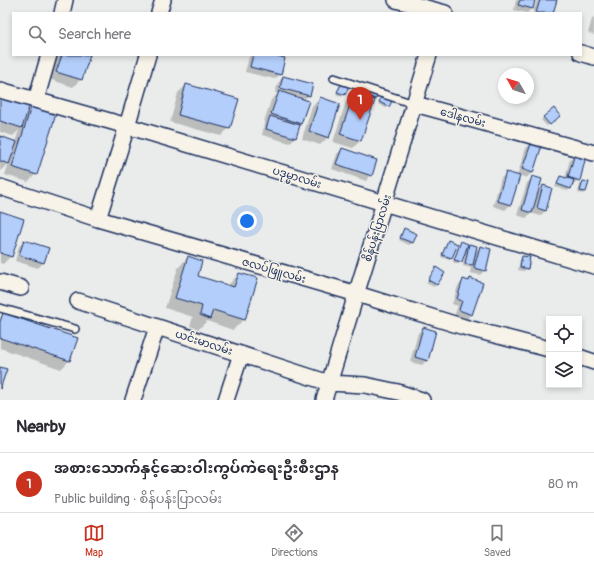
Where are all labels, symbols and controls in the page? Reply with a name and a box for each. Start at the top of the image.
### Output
search box [12,12,582,56]
icon: search [26,23,48,45]
text: Search here [58,25,131,44]
north arrow [498,68,534,104]
pin: 1 [347,87,373,120]
street label: ဒေါနလမ်း [438,104,488,132]
street label: ပဒုမ္မာလမ်း [270,163,323,193]
street label: စိန်ပန်းပြာလမ်း [360,192,396,264]
your location [237,211,257,231]
street label: ဇလပ်ဖြူလမ်း [240,254,308,288]
map controls [546,316,582,388]
button: locate [546,316,582,352]
street label: ယင်းမာလမ်း [174,326,235,358]
button: layers [546,352,582,388]
text: Nearby [16,416,65,437]
text: အစားသောက်နှင့်ဆေးဝါးကွပ်ကဲရေးဦးစီးဌာန [54,459,339,478]
text: 1 [26,476,32,492]
text: 80 m [548,476,578,492]
text: Public building · စိန်ပန်းပြာလမ်း [54,491,222,507]
tab: Map [83,522,105,559]
tab: Directions [271,522,318,559]
tab: Saved [484,522,511,559]

